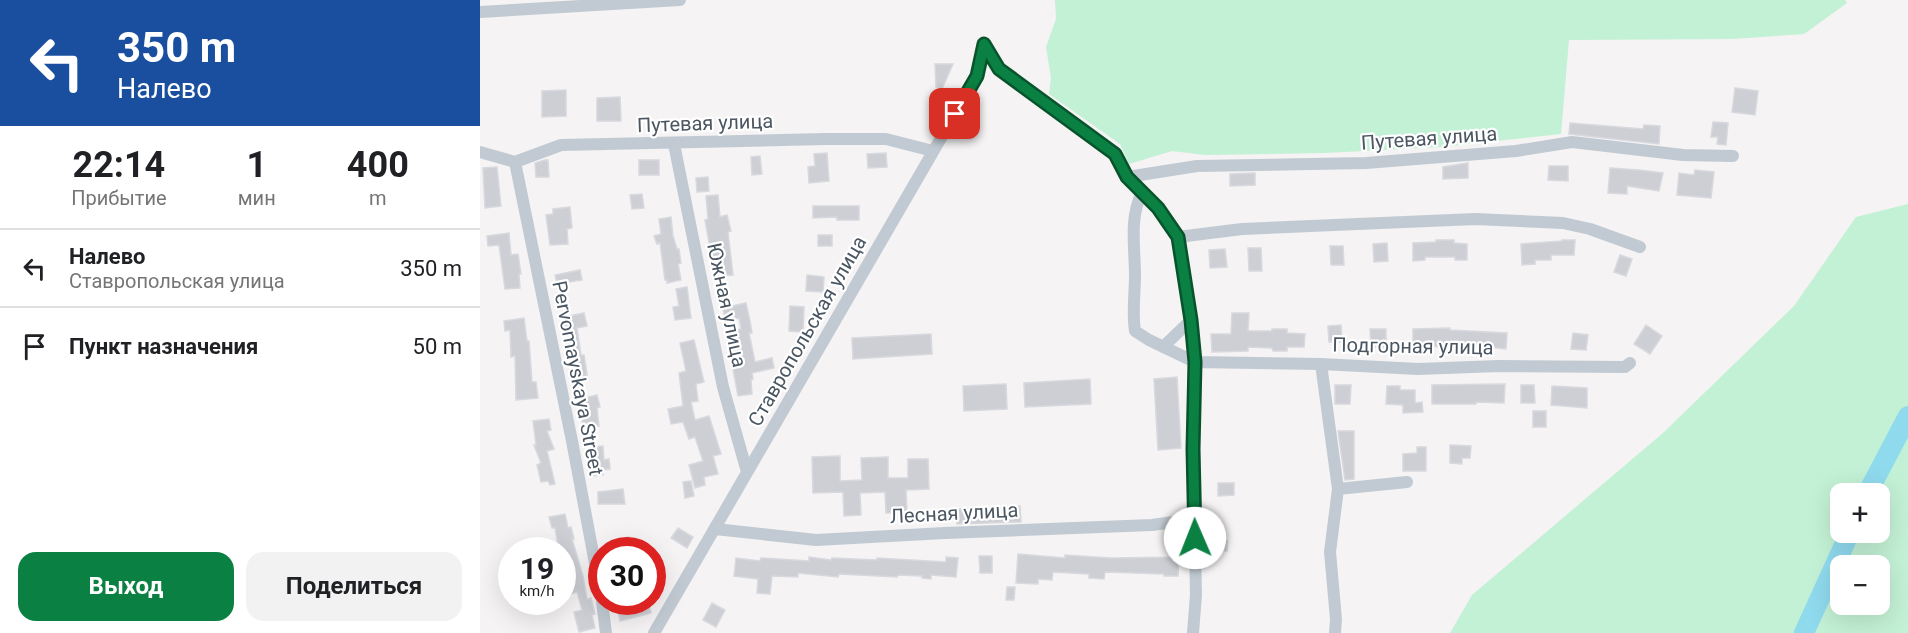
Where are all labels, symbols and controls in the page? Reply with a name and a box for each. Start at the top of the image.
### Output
text: 350 m [117,23,236,72]
icon: left [18,24,96,102]
text: Налево [117,73,212,105]
pin [929,88,980,139]
icon: arrive [938,97,971,130]
street label: Путевая улица [636,109,774,137]
street label: Путевая улица [1360,121,1498,155]
text: 22:14 [72,144,165,186]
text: 1 [246,144,267,186]
text: 400 [347,144,409,186]
text: Прибытие [71,186,167,210]
text: мин [238,186,276,210]
text: m [369,186,387,210]
street label: Ставропольская улица [743,232,871,430]
street label: Южная улица [702,241,752,369]
text: Налево [69,244,146,269]
icon: left [18,252,51,285]
text: 350 m [400,256,462,281]
text: Ставропольская улица [69,269,285,293]
street label: Pervomayskaya Street [547,279,609,477]
icon: arrive [18,330,51,363]
street label: Подгорная улица [1332,333,1494,359]
text: Пункт назначения [69,334,258,359]
text: 50 m [413,334,462,359]
map controls [1830,483,1890,615]
button: + [1830,483,1890,543]
street label: Лесная улица [889,498,1019,528]
position arrow [1163,506,1227,570]
speed limit sign: 30 [588,537,666,615]
text: 19 [520,551,554,586]
button: Выход [18,552,234,621]
button: Поделиться [246,552,462,621]
button: − [1830,555,1890,615]
text: km/h [519,582,555,600]

